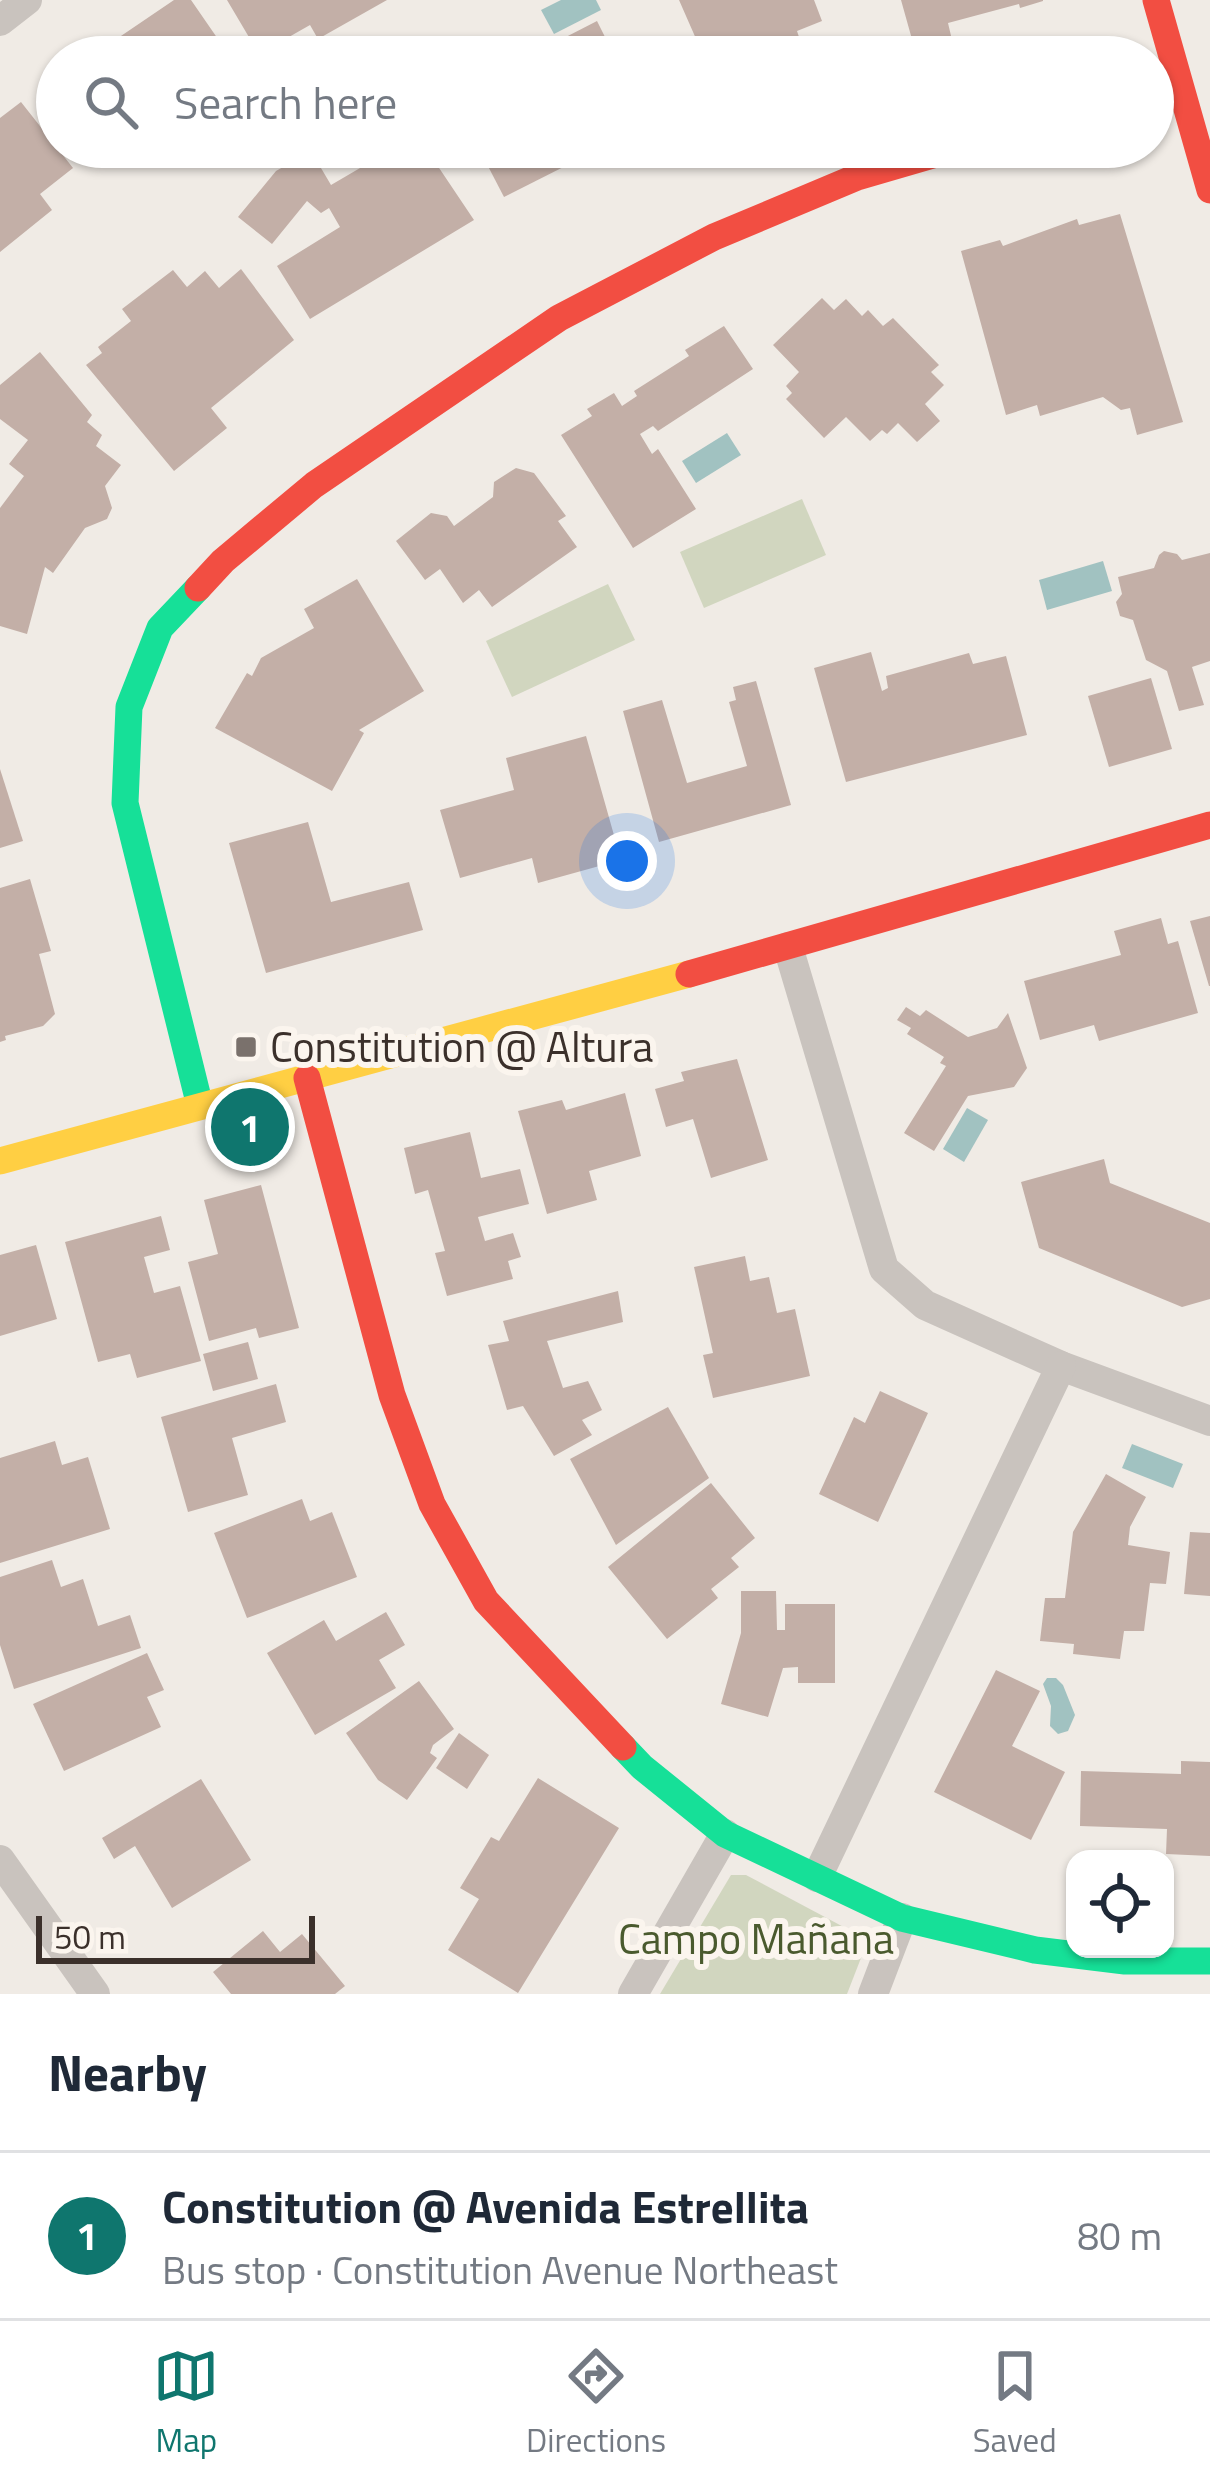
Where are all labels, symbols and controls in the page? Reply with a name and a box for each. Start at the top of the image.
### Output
search box [36,36,1174,168]
text: Search here [174,68,397,136]
icon: search [78,69,144,135]
your location [597,831,657,891]
place label: Constitution @ Altura [270,1014,653,1078]
marker: Constitution @ Altura [233,1034,259,1060]
pin: 1 [211,1082,289,1172]
map controls [1066,1850,1174,1958]
button: locate [1066,1850,1174,1958]
park label: Campo Mañana [618,1906,894,1970]
scale bar [36,1910,315,1963]
text: 50 m [54,1912,126,1962]
text: Nearby [48,2033,207,2111]
text: Constitution @ Avenida Estrellita [162,2172,809,2240]
text: 1 [76,2206,98,2265]
text: 80 m [1077,2206,1162,2265]
text: Bus stop · Constitution Avenue Northeast [162,2240,838,2299]
tab: Map [153,2343,219,2465]
tab: Directions [526,2343,666,2465]
tab: Saved [973,2343,1057,2465]

